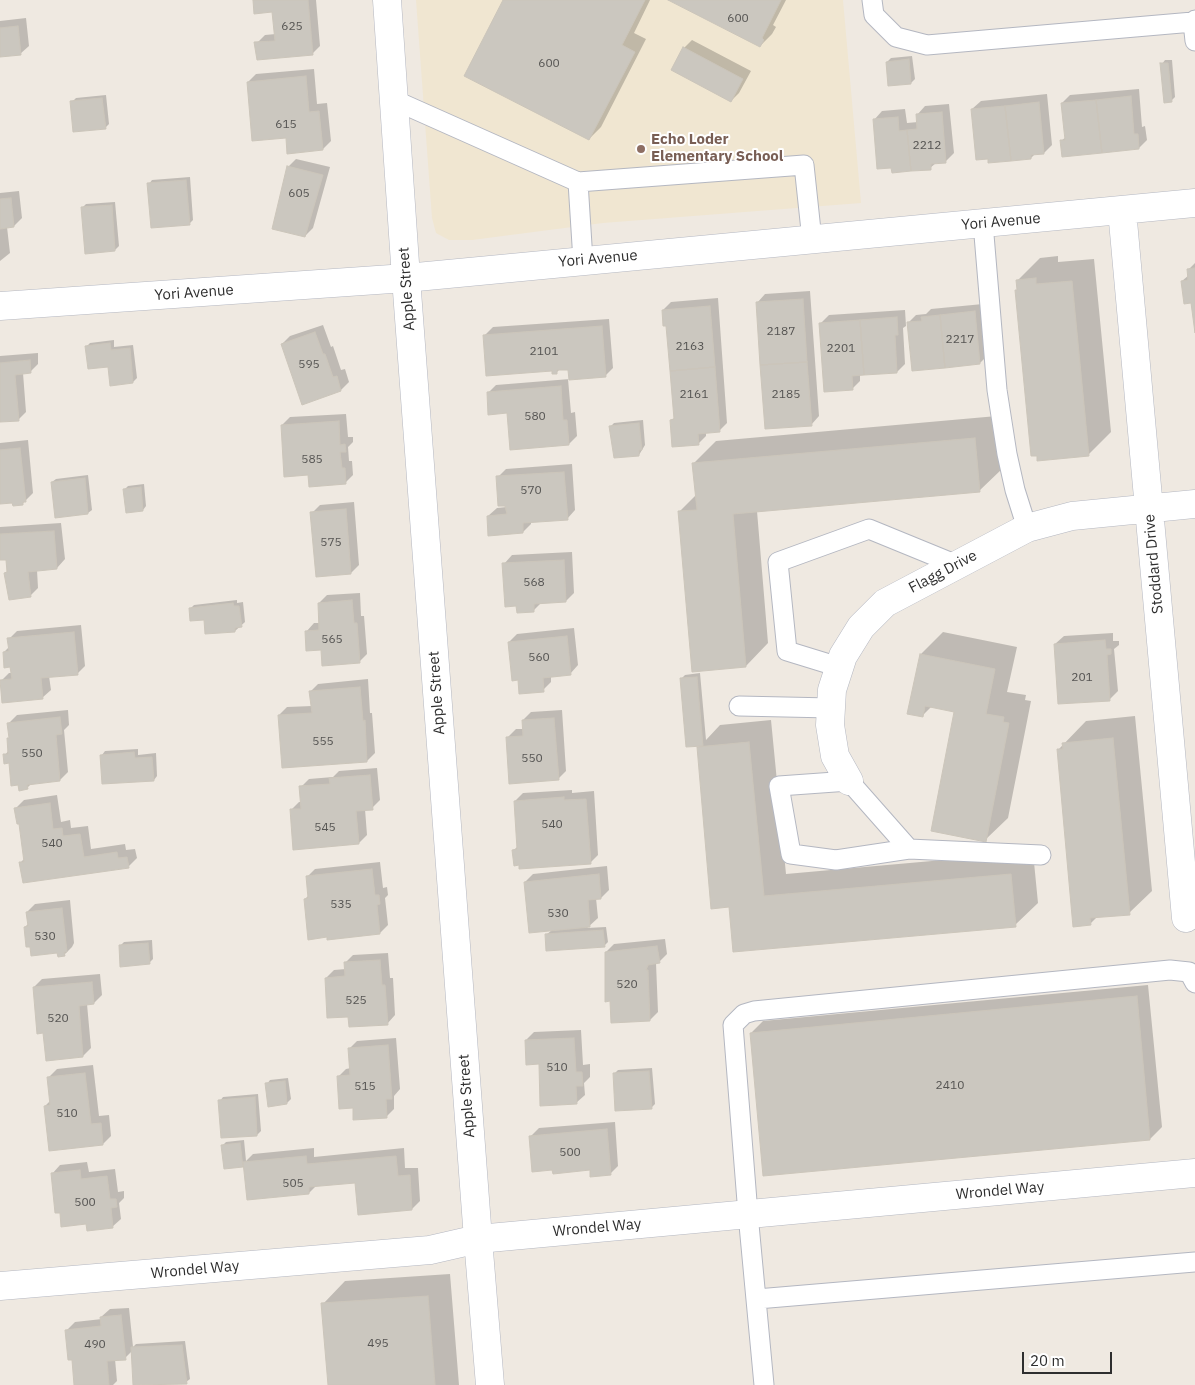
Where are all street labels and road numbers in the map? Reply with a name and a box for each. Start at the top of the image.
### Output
street label: Yori Avenue [961,210,1041,234]
street label: Apple Street [395,246,419,332]
street label: Yori Avenue [558,247,638,271]
street label: Yori Avenue [154,281,234,305]
street label: Stoddard Drive [1141,513,1167,615]
street label: Flagg Drive [906,547,980,597]
street label: Apple Street [425,650,449,736]
street label: Apple Street [455,1053,479,1139]
street label: Wrondel Way [955,1178,1045,1204]
street label: Wrondel Way [552,1215,642,1241]
street label: Wrondel Way [150,1257,240,1283]

